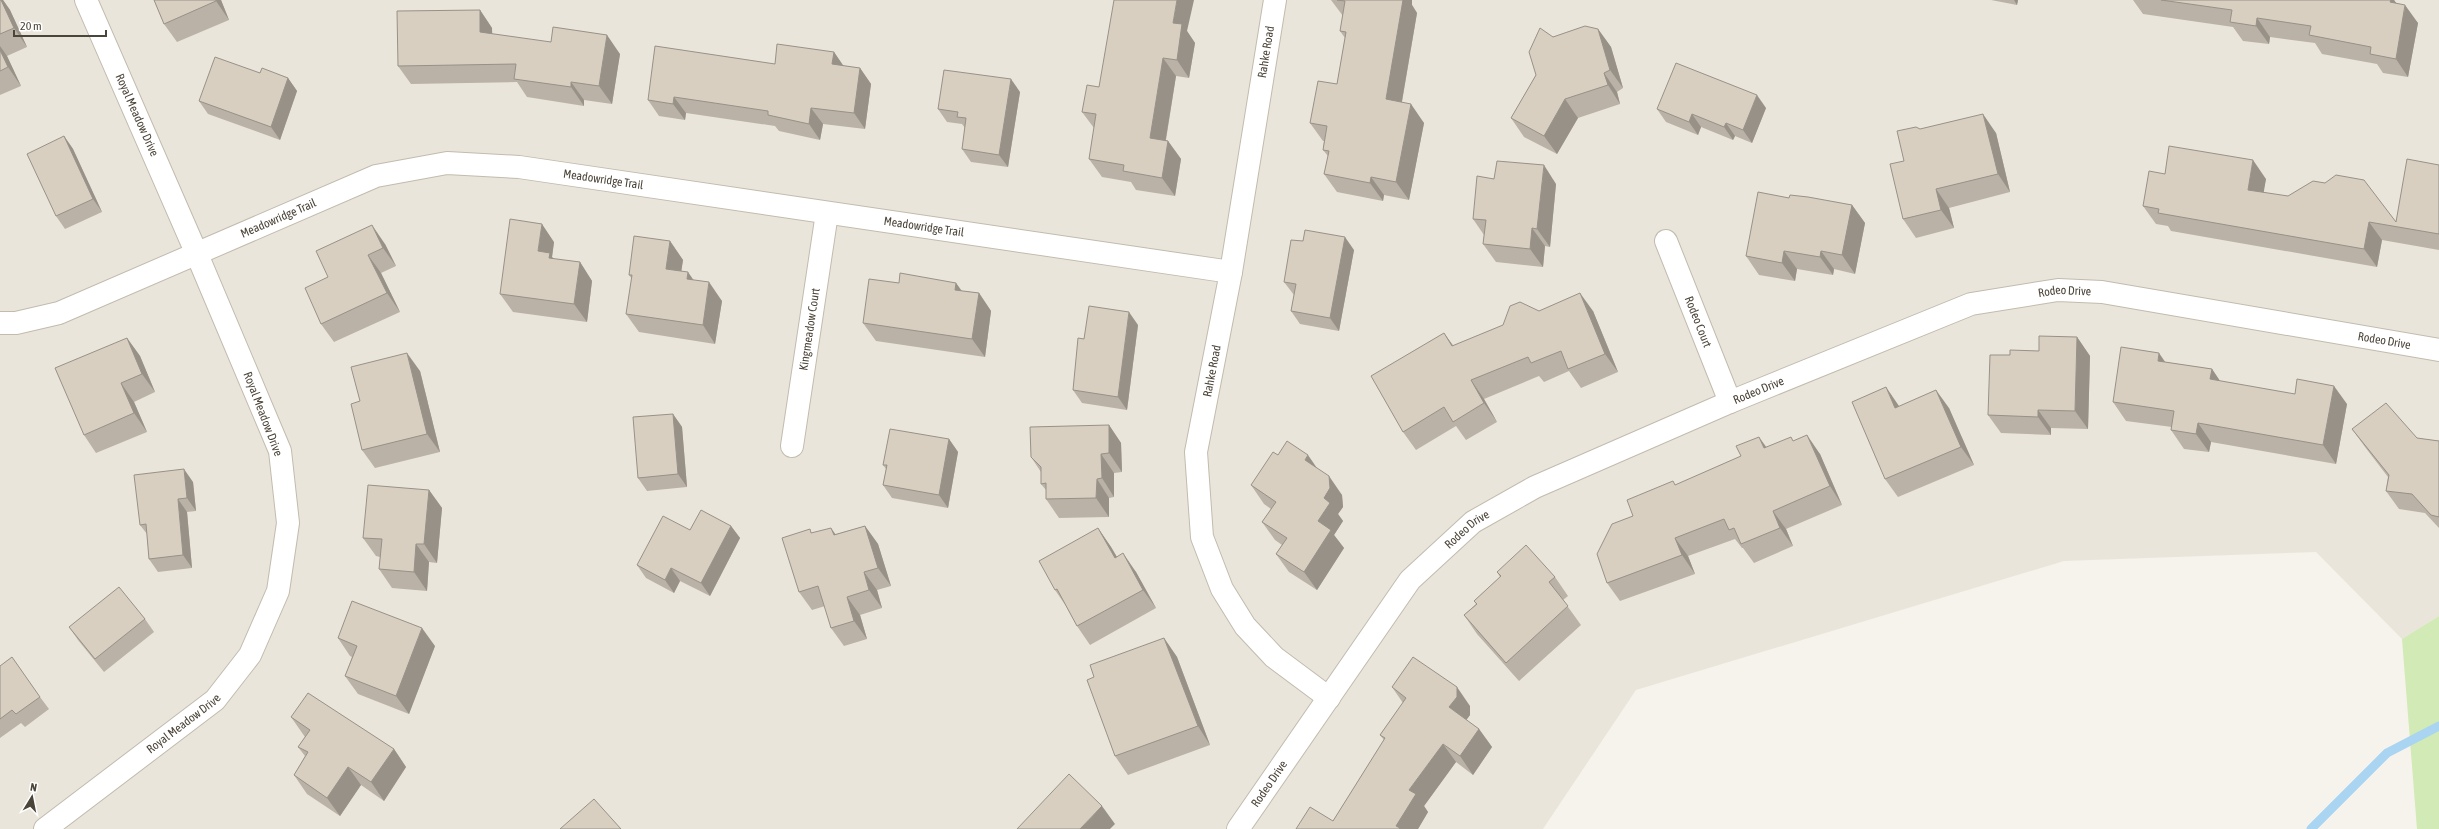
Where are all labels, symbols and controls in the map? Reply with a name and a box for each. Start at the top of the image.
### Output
scale bar [14,12,106,38]
text: 20 m [20,19,42,33]
street label: Rahke Road [1255,25,1277,79]
street label: Royal Meadow Drive [112,71,162,159]
street label: Meadowridge Trail [562,167,645,192]
street label: Meadowridge Trail [238,195,319,241]
street label: Meadowridge Trail [883,214,966,240]
street label: Rodeo Drive [2037,283,2092,300]
street label: Kingmeadow Court [796,287,823,371]
street label: Rodeo Court [1682,294,1715,350]
street label: Rodeo Drive [2357,329,2412,352]
street label: Rahke Road [1200,344,1224,398]
street label: Royal Meadow Drive [240,370,286,458]
street label: Rodeo Drive [1731,374,1786,407]
street label: Rodeo Drive [1442,507,1492,551]
street label: Royal Meadow Drive [144,692,224,756]
street label: Rodeo Drive [1248,758,1290,810]
north arrow [12,777,52,817]
text: N [29,781,38,794]

